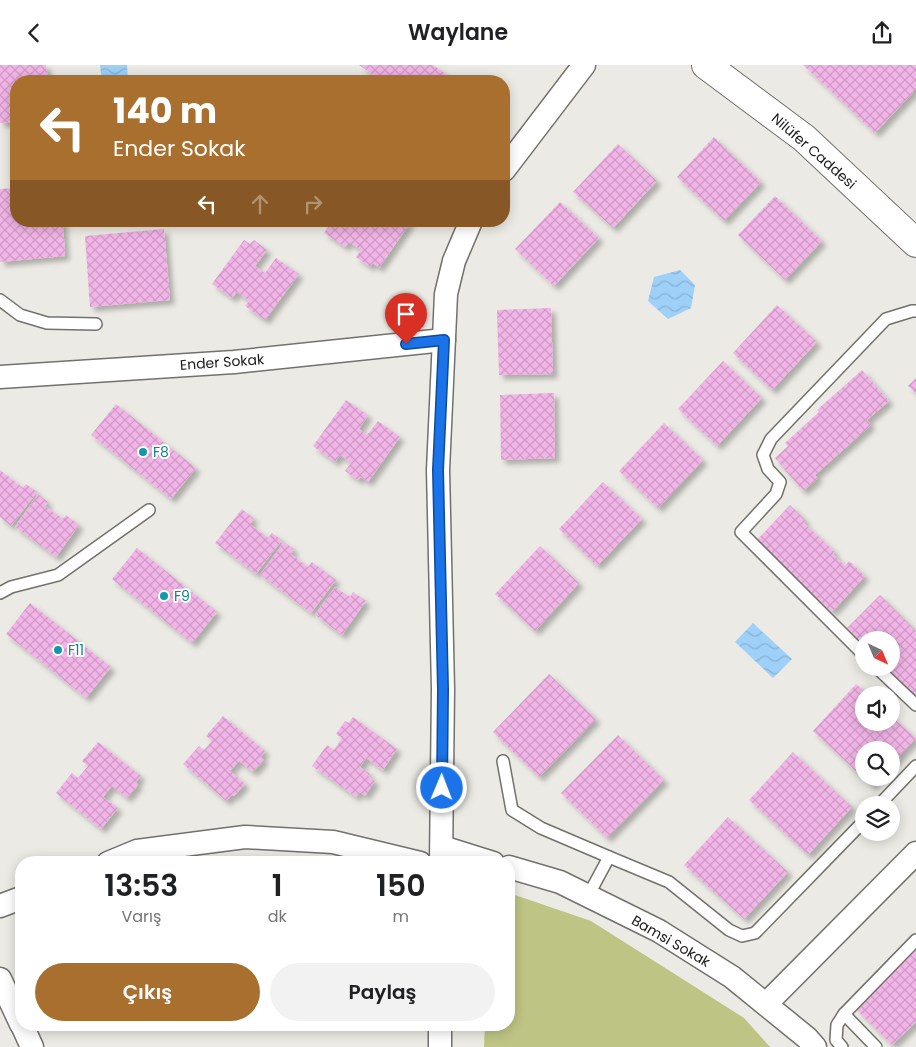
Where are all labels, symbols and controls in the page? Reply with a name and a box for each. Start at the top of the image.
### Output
text: Waylane [408,17,508,48]
icon: back [20,19,48,47]
icon: share [868,19,896,47]
text: 140 m [113,86,217,135]
icon: left [30,95,95,160]
street label: Nilüfer Caddesi [767,108,861,194]
text: Ender Sokak [113,133,246,164]
icon: left [193,190,221,218]
icon: ahead [246,190,274,218]
icon: right [299,190,327,218]
pin [385,293,427,344]
icon: arrive [392,300,420,328]
street label: Ender Sokak [179,349,266,375]
place label: F8 [153,442,169,462]
marker: F8 [137,446,149,458]
place label: F9 [174,586,190,606]
marker: F9 [158,590,170,602]
north arrow [855,631,900,676]
map controls [855,631,900,841]
place label: F11 [68,640,84,660]
marker: F11 [52,644,64,656]
button: sound [855,686,900,731]
button: search [855,741,900,786]
position arrow [415,761,467,813]
button: layers [855,796,900,841]
text: 13:53 [104,864,178,907]
text: 1 [272,864,283,907]
text: 150 [376,864,426,907]
text: Varış [121,905,161,928]
text: dk [268,905,287,928]
text: m [393,905,409,928]
street label: Bamsi Sokak [628,910,715,972]
button: Çıkış [35,963,260,1021]
button: Paylaş [270,963,495,1021]

